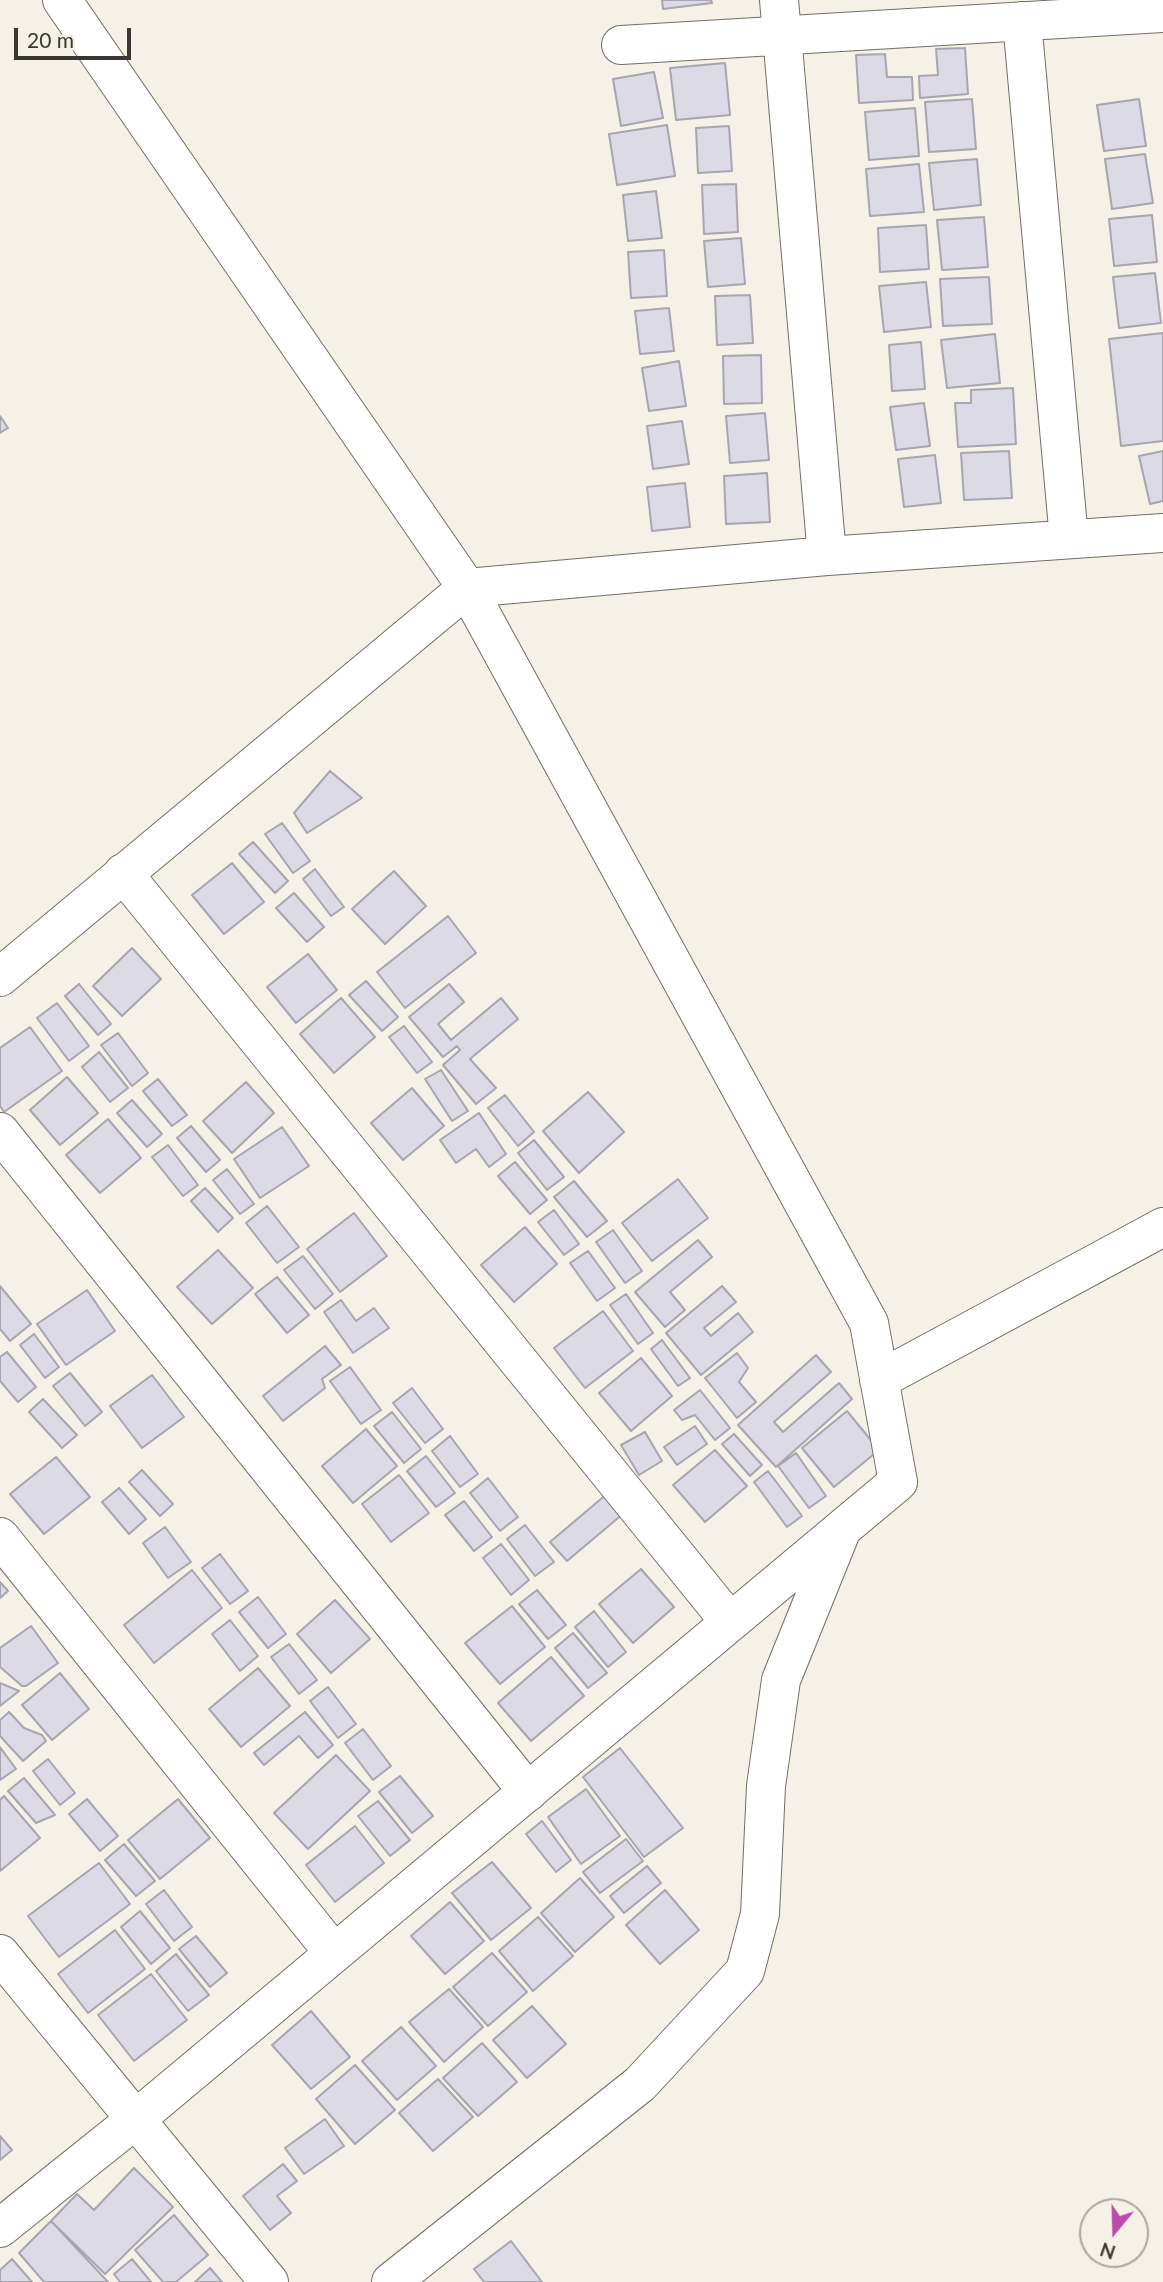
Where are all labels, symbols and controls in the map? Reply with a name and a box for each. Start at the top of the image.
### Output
scale bar [18,14,135,58]
text: 20 m [27,27,74,52]
north arrow [1079,2198,1149,2268]
text: N [1097,2238,1118,2265]

